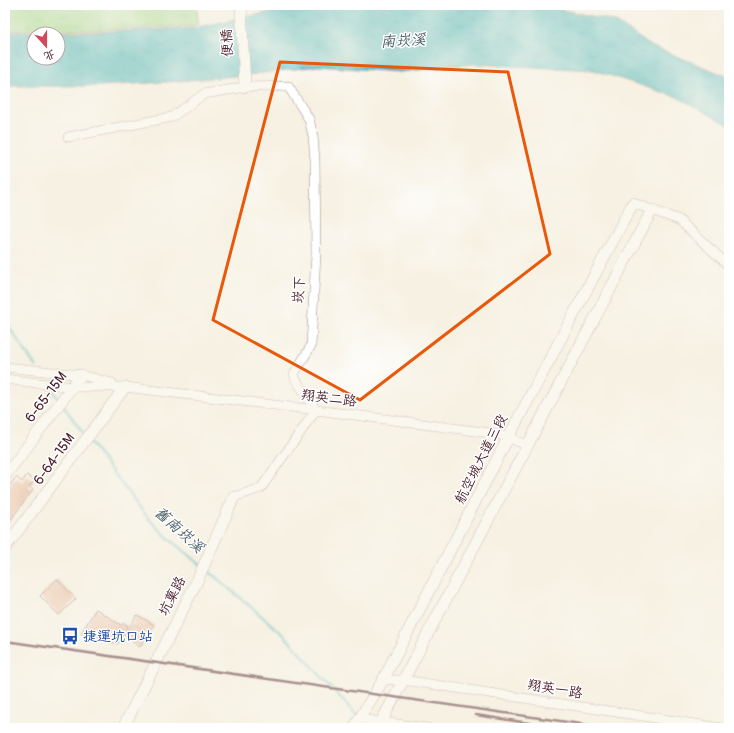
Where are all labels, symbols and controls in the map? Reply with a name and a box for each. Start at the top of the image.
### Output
north arrow [26,26,66,66]
street label: 便橋 [218,29,236,57]
water label: 南崁溪 [380,30,427,52]
text: 北 [42,47,57,63]
street label: 崁下 [290,275,308,305]
street label: 6-65-15M [21,368,71,426]
street label: 翔英二路 [300,386,358,410]
street label: 航空城大道三段 [451,411,511,507]
street label: 6-64-15M [30,430,78,488]
water label: 舊南崁溪 [150,503,208,558]
street label: 坑菓路 [155,573,189,619]
bus stop icon: 捷運坑口站 [60,626,80,646]
place label: 捷運坑口站 [83,628,153,645]
street label: 翔英一路 [526,676,584,702]

